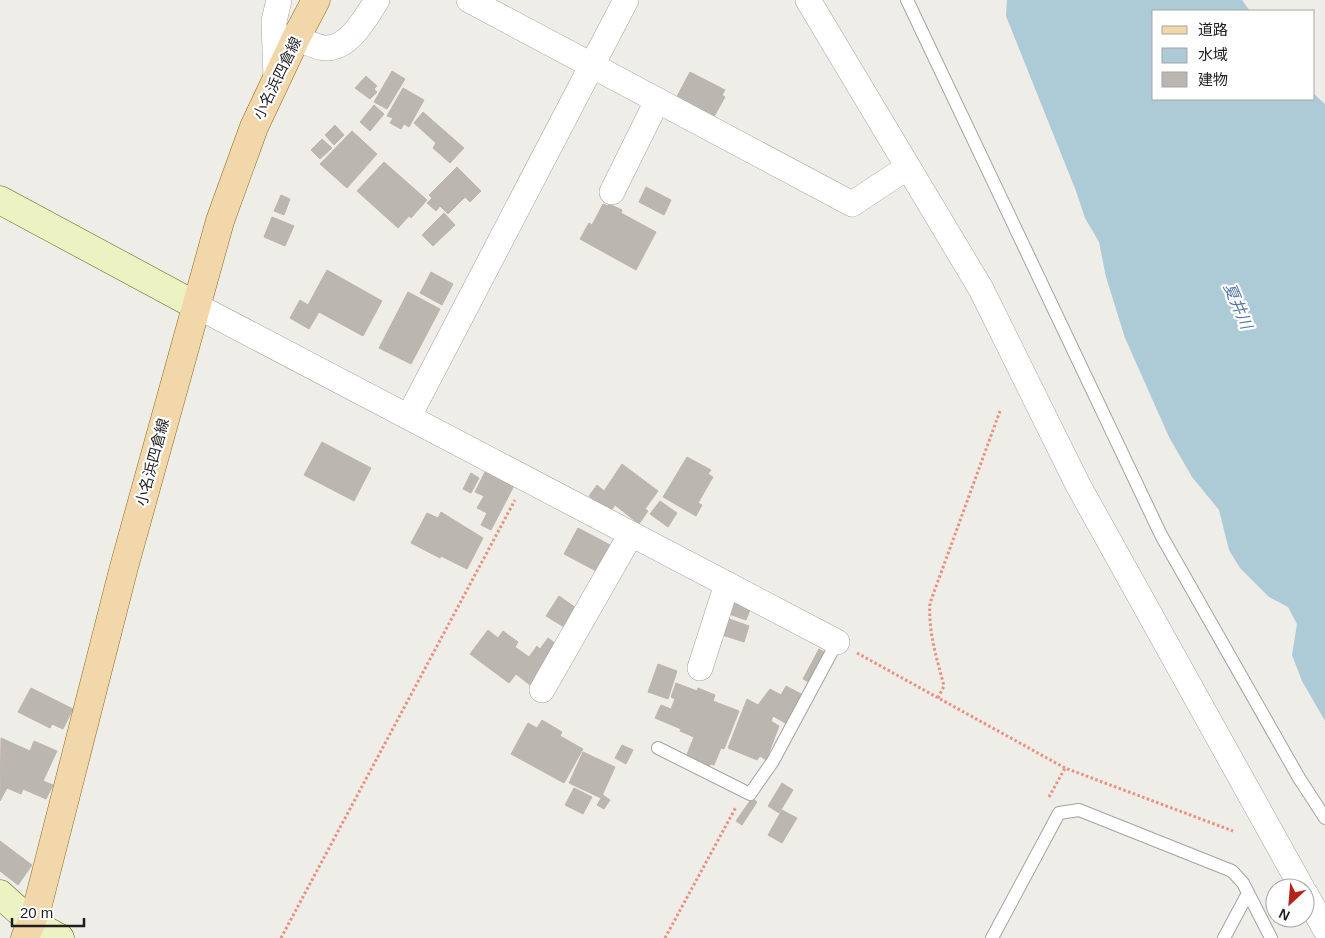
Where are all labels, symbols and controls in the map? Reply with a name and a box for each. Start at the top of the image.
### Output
legend [1152,10,1315,100]
text: 道路 [1198,21,1228,38]
street label: 小名浜四倉線 [250,34,304,122]
text: 水域 [1198,46,1228,63]
text: 建物 [1198,71,1228,88]
water label: 夏井川 [1221,281,1256,333]
street label: 小名浜四倉線 [132,416,172,508]
north arrow [1265,878,1315,928]
scale bar [12,896,85,928]
text: 20 m [20,904,53,921]
text: N [1276,905,1292,924]

